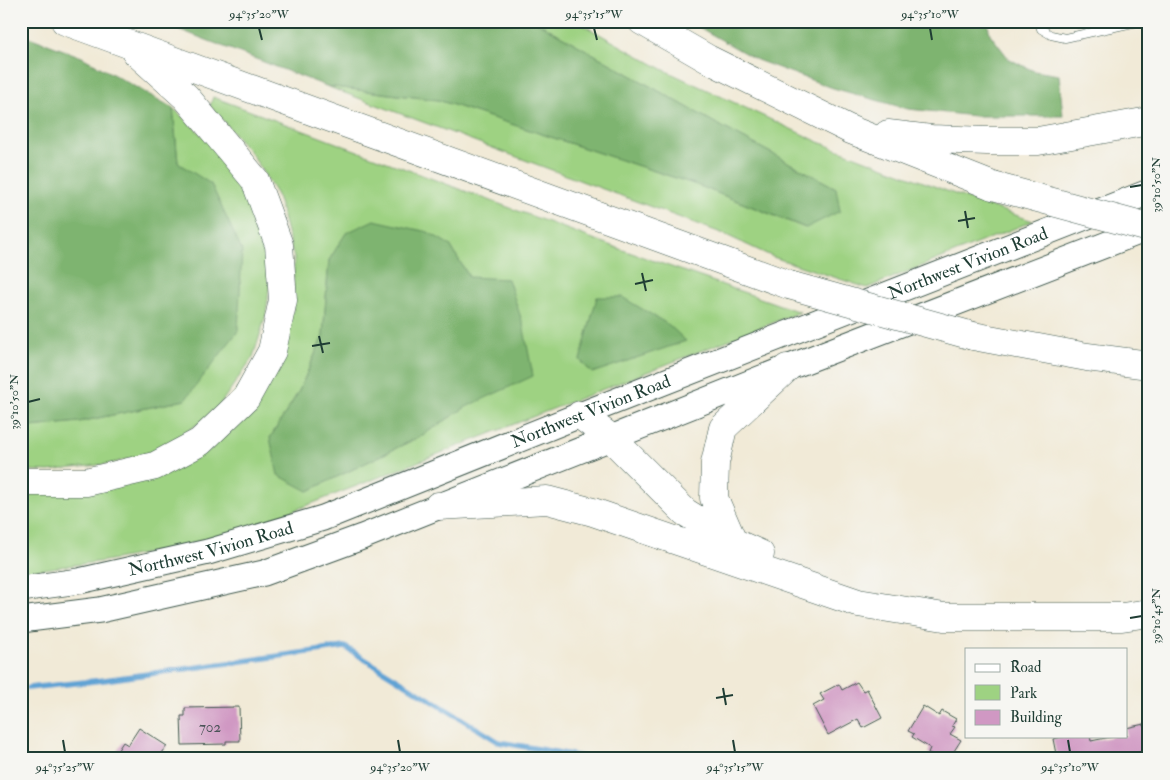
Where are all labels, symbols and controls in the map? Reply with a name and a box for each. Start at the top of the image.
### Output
text: 94°35'20"W [228,7,290,22]
text: 94°35'15"W [565,7,623,22]
text: 94°35'10"W [900,7,960,22]
text: 39°10'50"N [1149,157,1164,213]
street label: Northwest Vivion Road [884,221,1051,305]
street label: Northwest Vivion Road [508,369,674,453]
text: 39°10'50"N [7,374,22,430]
street label: Northwest Vivion Road [126,516,296,581]
text: 39°10'45"N [1149,588,1164,644]
legend [965,648,1128,738]
text: Road [1010,658,1042,677]
text: Park [1010,684,1037,703]
text: Building [1010,708,1062,727]
house number: 702 [199,718,221,737]
text: 94°35'25"W [35,760,95,775]
text: 94°35'20"W [369,760,431,775]
text: 94°35'15"W [706,760,764,775]
text: 94°35'10"W [1040,760,1100,775]

